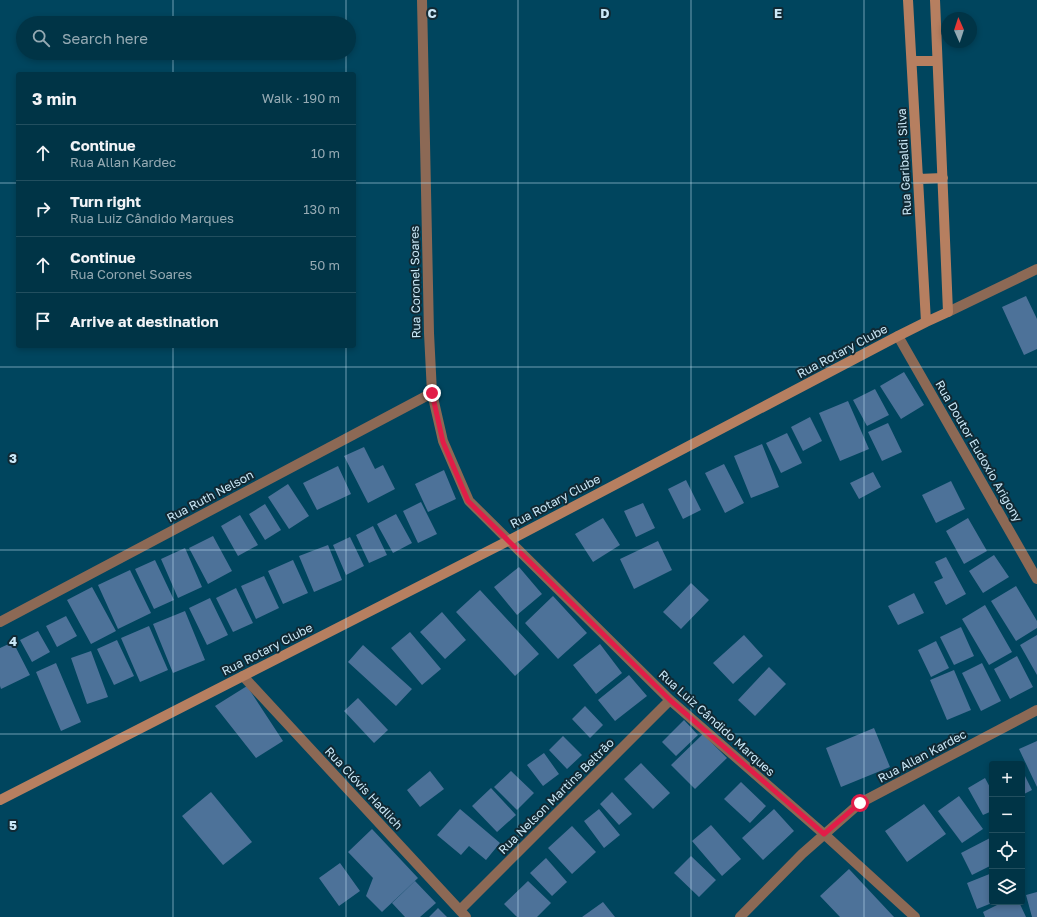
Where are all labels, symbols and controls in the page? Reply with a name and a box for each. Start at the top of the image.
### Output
text: C [427,5,437,21]
text: D [600,5,610,21]
text: E [774,5,782,21]
north arrow [941,12,977,48]
search box [16,16,356,60]
icon: search [30,27,52,49]
text: Search here [62,29,148,47]
text: 3 min [32,88,76,109]
text: Walk · 190 m [262,90,340,106]
street label: Rua Garibaldi Silva [894,108,914,216]
text: Continue [70,136,136,154]
icon: ahead [32,142,54,164]
text: 10 m [311,145,340,161]
text: Rua Allan Kardec [70,154,176,170]
text: Turn right [70,192,141,210]
icon: right [32,198,54,220]
text: 130 m [303,201,340,217]
text: Rua Luiz Cândido Marques [70,210,234,226]
street label: Rua Coronel Soares [407,225,423,339]
text: Continue [70,248,136,266]
icon: ahead [32,254,54,276]
text: 50 m [310,257,340,273]
text: Rua Coronel Soares [70,266,192,282]
icon: arrive [32,310,54,332]
text: Arrive at destination [70,312,219,330]
street label: Rua Rotary Clube [794,321,890,381]
street label: Rua Doutor Eudoxio Arigony [932,378,1026,525]
route end [423,384,441,402]
text: 3 [9,450,17,466]
street label: Rua Ruth Nelson [164,467,256,525]
street label: Rua Rotary Clube [507,471,603,531]
street label: Rua Rotary Clube [219,620,315,678]
text: 4 [9,633,17,649]
street label: Rua Luiz Cândido Marques [656,667,778,779]
street label: Rua Allan Kardec [875,726,969,786]
street label: Rua Nelson Martins Beltrão [495,735,617,857]
street label: Rua Clóvis Hadlich [322,744,406,832]
map controls [989,761,1025,905]
button: + [989,761,1025,797]
route start [851,794,869,812]
button: − [989,797,1025,833]
text: 5 [9,817,17,833]
button: locate [989,833,1025,869]
button: layers [989,869,1025,905]

